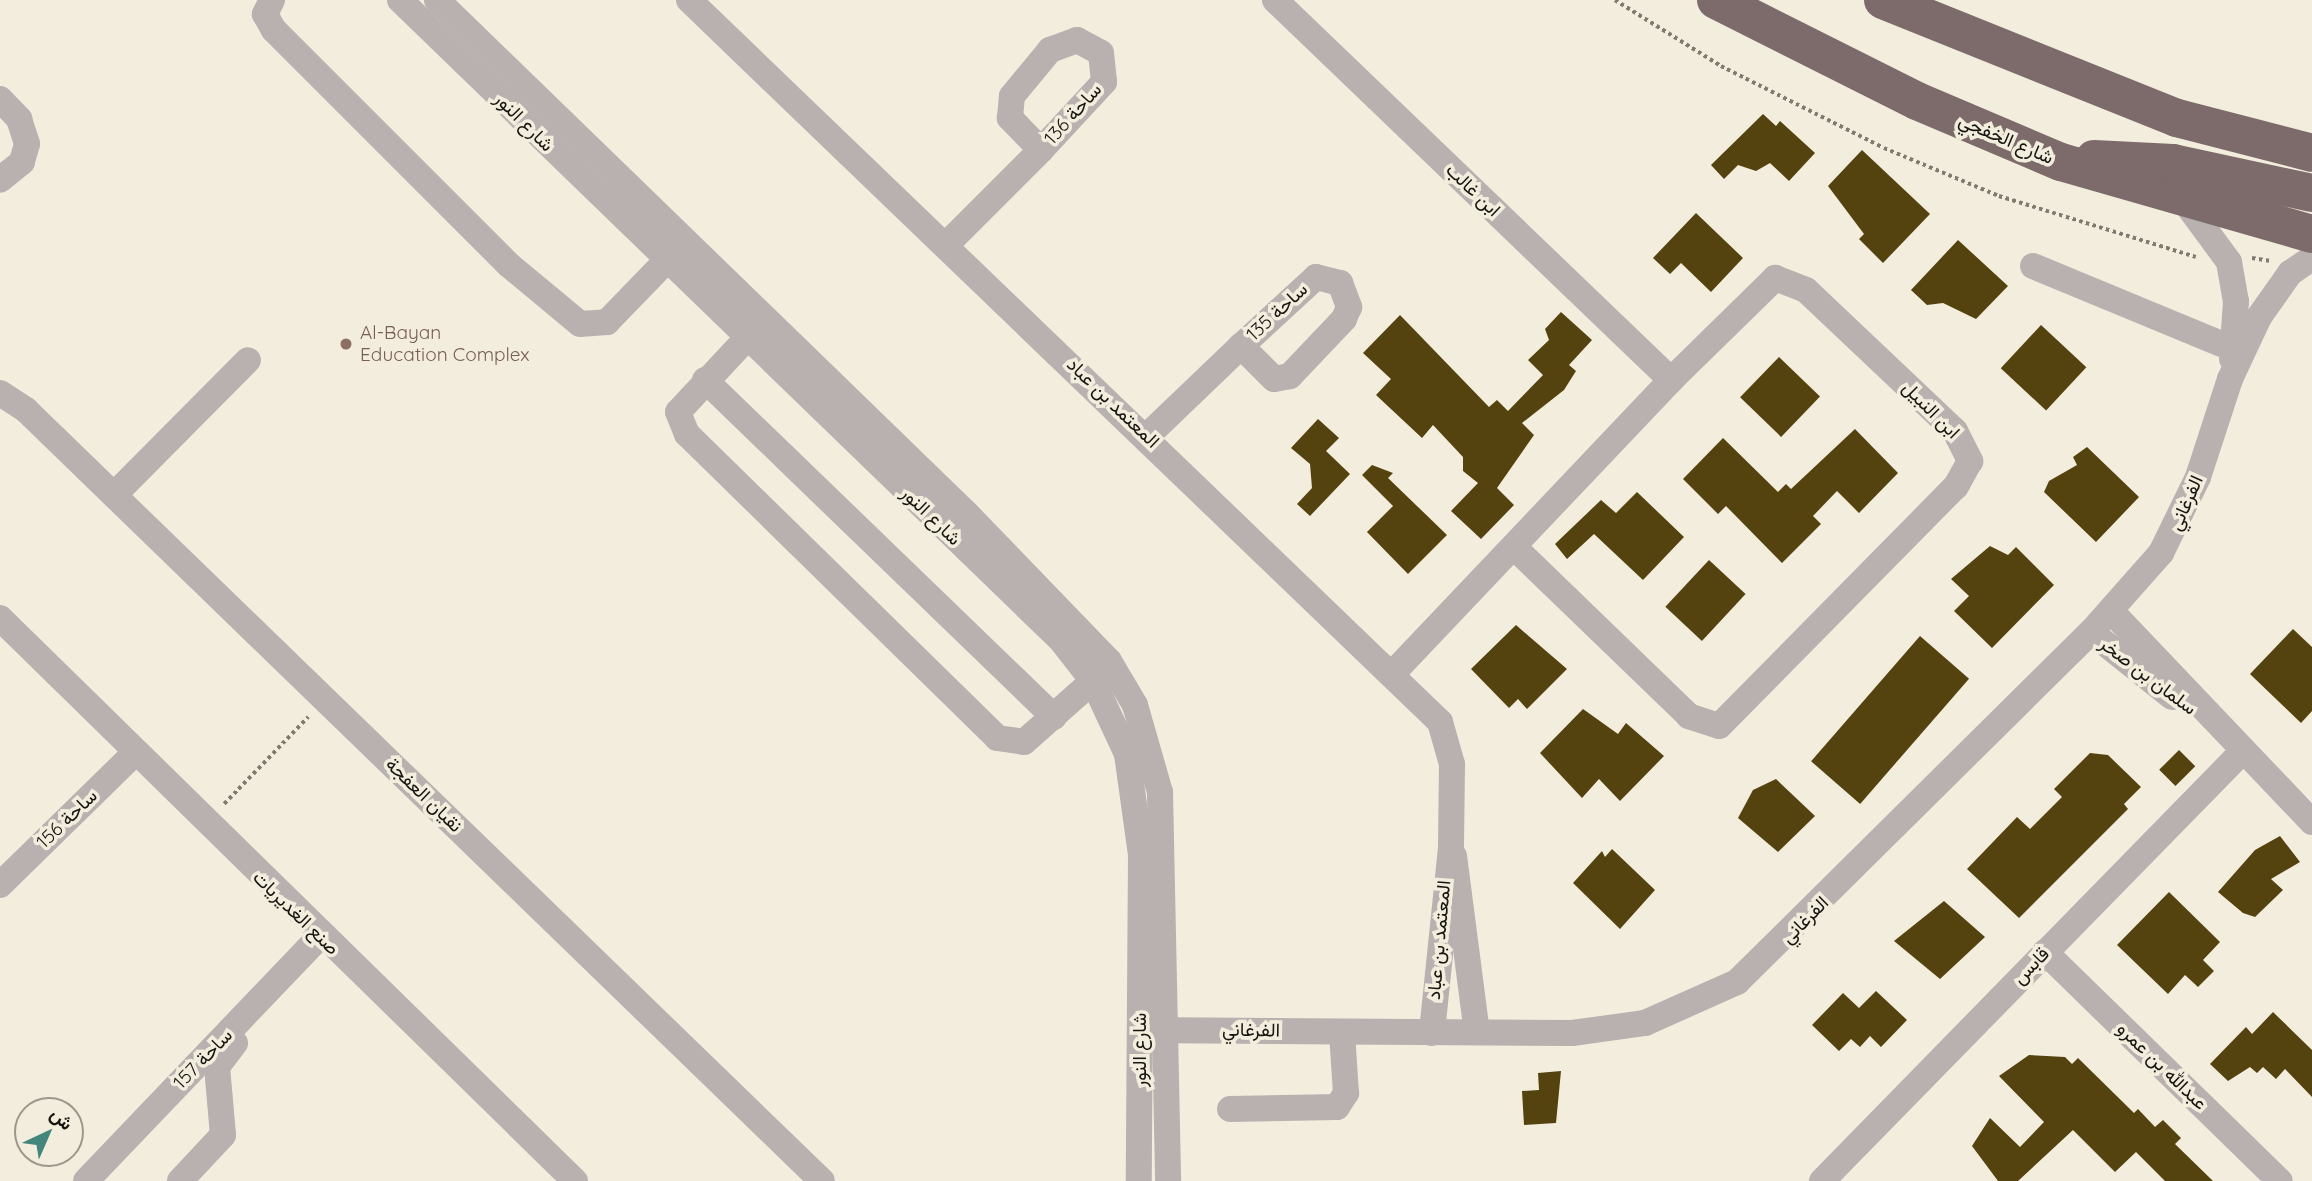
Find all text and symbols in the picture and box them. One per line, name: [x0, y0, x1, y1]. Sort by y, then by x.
street label: ساحة 136: [1039, 79, 1107, 149]
street label: شارع النور: [490, 88, 558, 156]
street label: شارع الخفجي: [1955, 109, 2057, 169]
street label: ابن غالب: [1441, 159, 1505, 221]
street label: ساحة 135: [1242, 278, 1312, 346]
place label: Al-Bayan Education Complex: [360, 322, 530, 366]
marker: Al-Bayan Education Complex: [338, 336, 354, 352]
street label: المعتمد بن عباد: [1062, 353, 1164, 453]
street label: ابن النبيل: [1897, 376, 1965, 444]
street label: الفرغاني: [2164, 472, 2208, 534]
street label: شارع النور: [896, 482, 966, 550]
street label: سلمان بن صخر: [2095, 632, 2201, 720]
street label: نقيان العفجة: [381, 753, 467, 837]
street label: ساحة 156: [32, 785, 102, 853]
street label: صنع الغديريات: [248, 866, 344, 960]
street label: المعتمد بن عباد: [1422, 879, 1456, 1001]
street label: الفرغاني: [1776, 891, 1834, 949]
street label: قابس: [2008, 943, 2054, 989]
street label: شارع النور: [1129, 1013, 1151, 1087]
street label: عبدالله بن عمرو: [2112, 1017, 2212, 1115]
street label: الفرغاني: [1222, 1018, 1280, 1042]
street label: ساحة 157: [169, 1024, 237, 1094]
north arrow: [14, 1097, 84, 1167]
text: ش: [46, 1102, 79, 1135]

